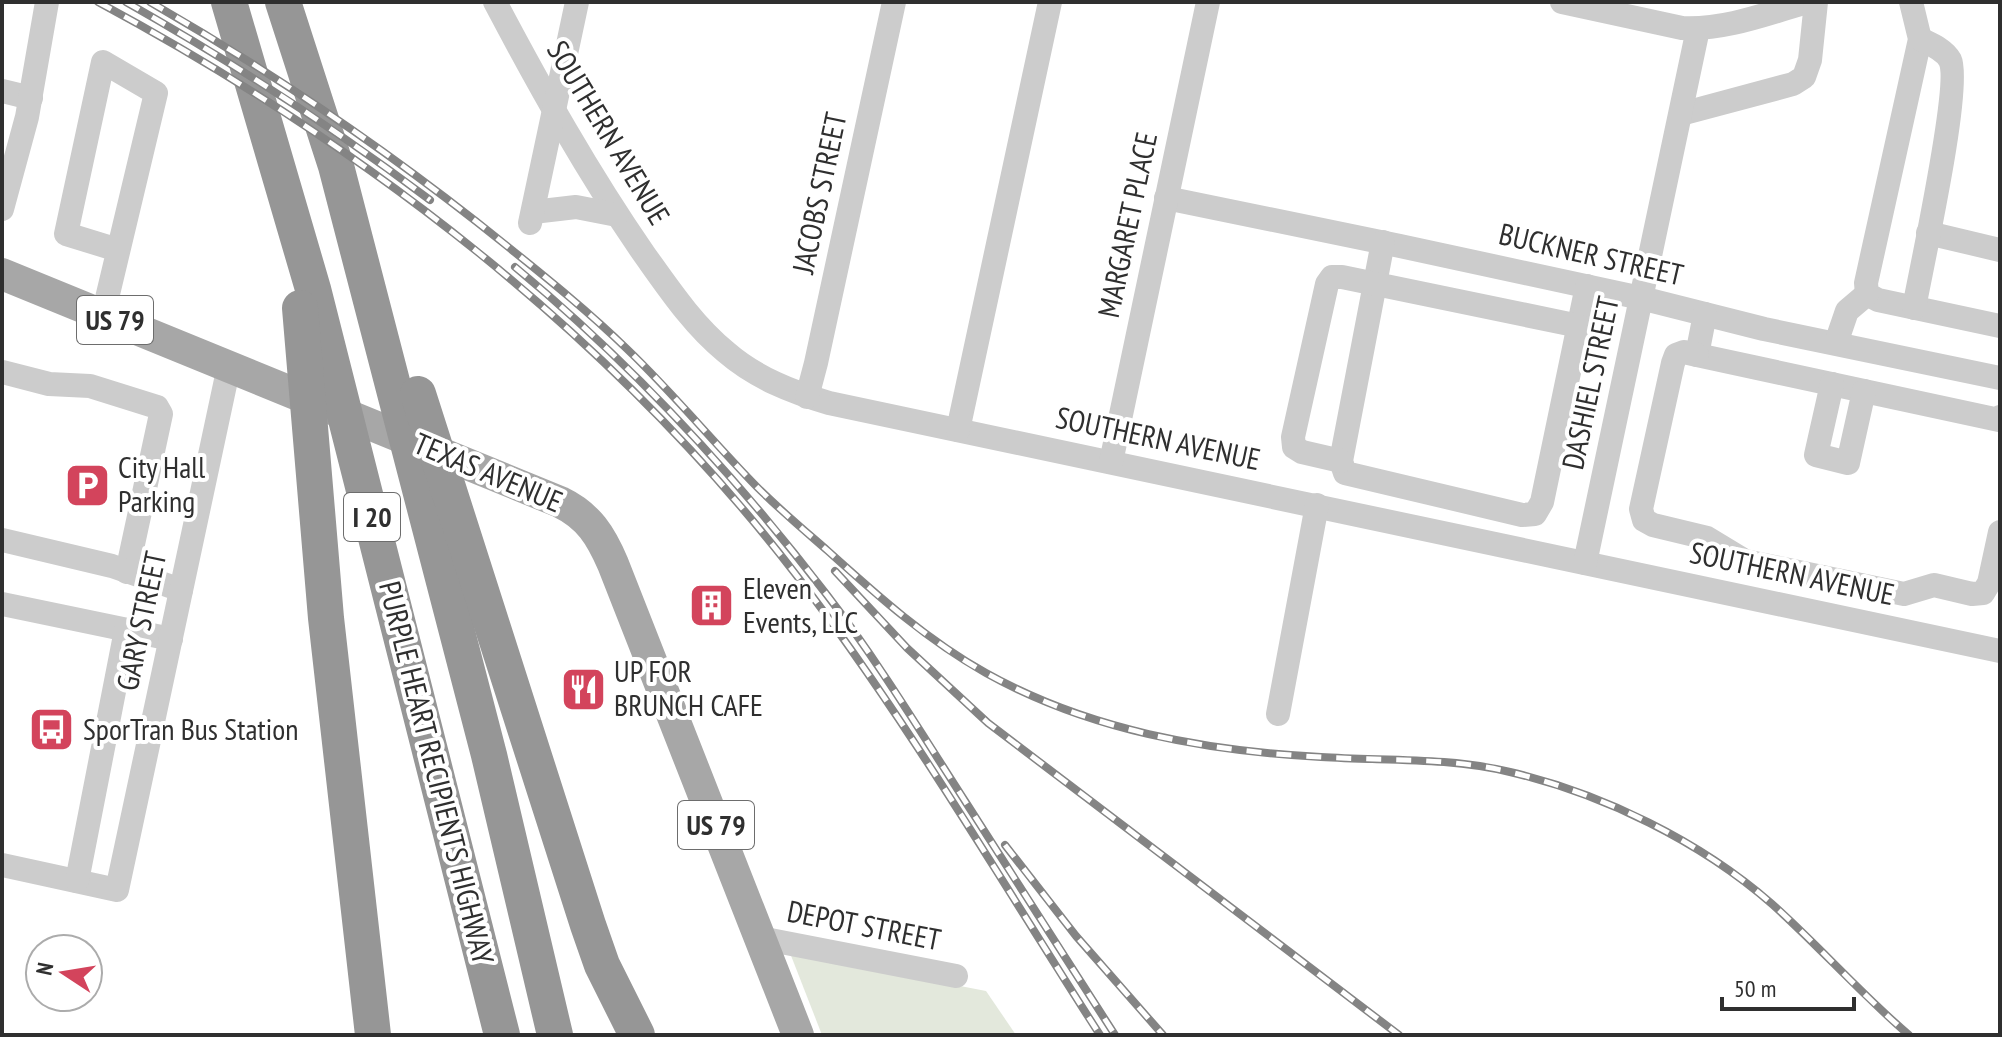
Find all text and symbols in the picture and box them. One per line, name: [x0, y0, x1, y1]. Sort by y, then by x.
street label: SOUTHERN AVENUE: [539, 33, 680, 231]
street label: JACOBS STREET: [782, 109, 855, 278]
street label: MARGARET PLACE: [1088, 129, 1165, 321]
street label: BUCKNER STREET: [1495, 213, 1687, 294]
street label: DASHIEL STREET: [1552, 293, 1627, 473]
road number: US 79: [77, 296, 153, 344]
street label: SOUTHERN AVENUE: [1053, 397, 1264, 478]
street label: TEXAS AVENUE: [408, 423, 569, 520]
place label: City Hall Parking: [118, 447, 205, 520]
parking icon: City Hall Parking: [63, 461, 111, 509]
road number: I 20: [344, 493, 400, 541]
street label: SOUTHERN AVENUE: [1687, 532, 1898, 613]
street label: GARY STREET: [107, 548, 174, 694]
place label: Eleven Events, LLC: [743, 568, 858, 641]
street label: PURPLE HEART RECIPIENTS HIGHWAY: [371, 577, 504, 968]
building icon: Eleven Events, LLC: [688, 582, 736, 630]
place label: UP FOR BRUNCH CAFE: [614, 651, 763, 724]
restaurant icon: UP FOR BRUNCH CAFE: [559, 665, 607, 713]
bus stop icon: SporTran Bus Station: [28, 706, 76, 754]
place label: SporTran Bus Station: [83, 709, 298, 748]
road number: US 79: [678, 801, 754, 849]
street label: DEPOT STREET: [784, 891, 944, 959]
north arrow: [24, 933, 104, 1013]
text: N: [30, 960, 59, 978]
scale bar: [1722, 961, 1854, 1011]
text: 50 m: [1734, 973, 1776, 1004]

